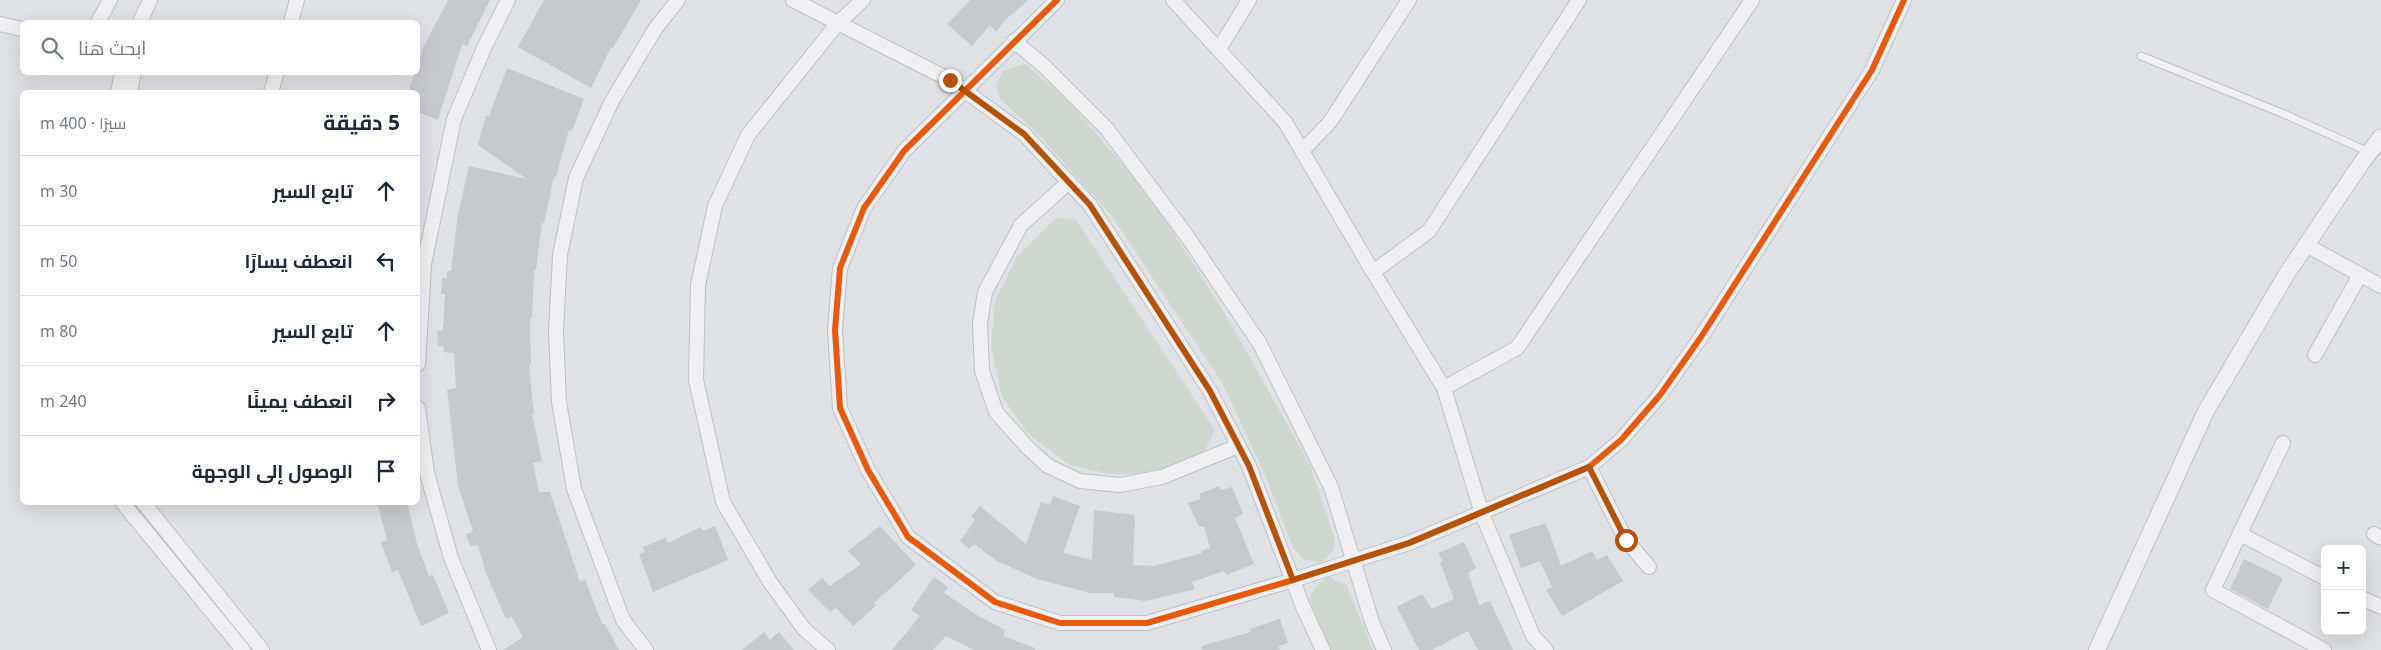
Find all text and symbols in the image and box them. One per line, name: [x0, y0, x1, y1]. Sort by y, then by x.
search box: [20, 20, 420, 75]
icon: search: [38, 34, 66, 62]
text: ابحث هنا: [78, 35, 146, 61]
route end: [939, 69, 962, 92]
text: 5 دقيقة: [323, 108, 400, 136]
text: سيرًا · 400 m: [40, 112, 126, 134]
icon: ahead: [372, 177, 400, 205]
text: تابع السير: [273, 178, 353, 204]
text: 30 m: [40, 180, 77, 202]
icon: left: [372, 247, 400, 275]
text: انعطف يسارًا: [244, 248, 353, 274]
text: 50 m: [40, 250, 77, 272]
icon: ahead: [372, 317, 400, 345]
text: تابع السير: [273, 318, 353, 344]
text: 80 m: [40, 320, 77, 342]
icon: right: [372, 387, 400, 415]
text: انعطف يمينًا: [247, 388, 353, 414]
text: 240 m: [40, 390, 87, 412]
icon: arrive: [372, 457, 400, 485]
text: الوصول إلى الوجهة: [192, 458, 353, 484]
route start: [1615, 529, 1638, 552]
map controls: [2321, 545, 2366, 635]
button: +: [2321, 545, 2366, 590]
button: −: [2321, 590, 2366, 635]

